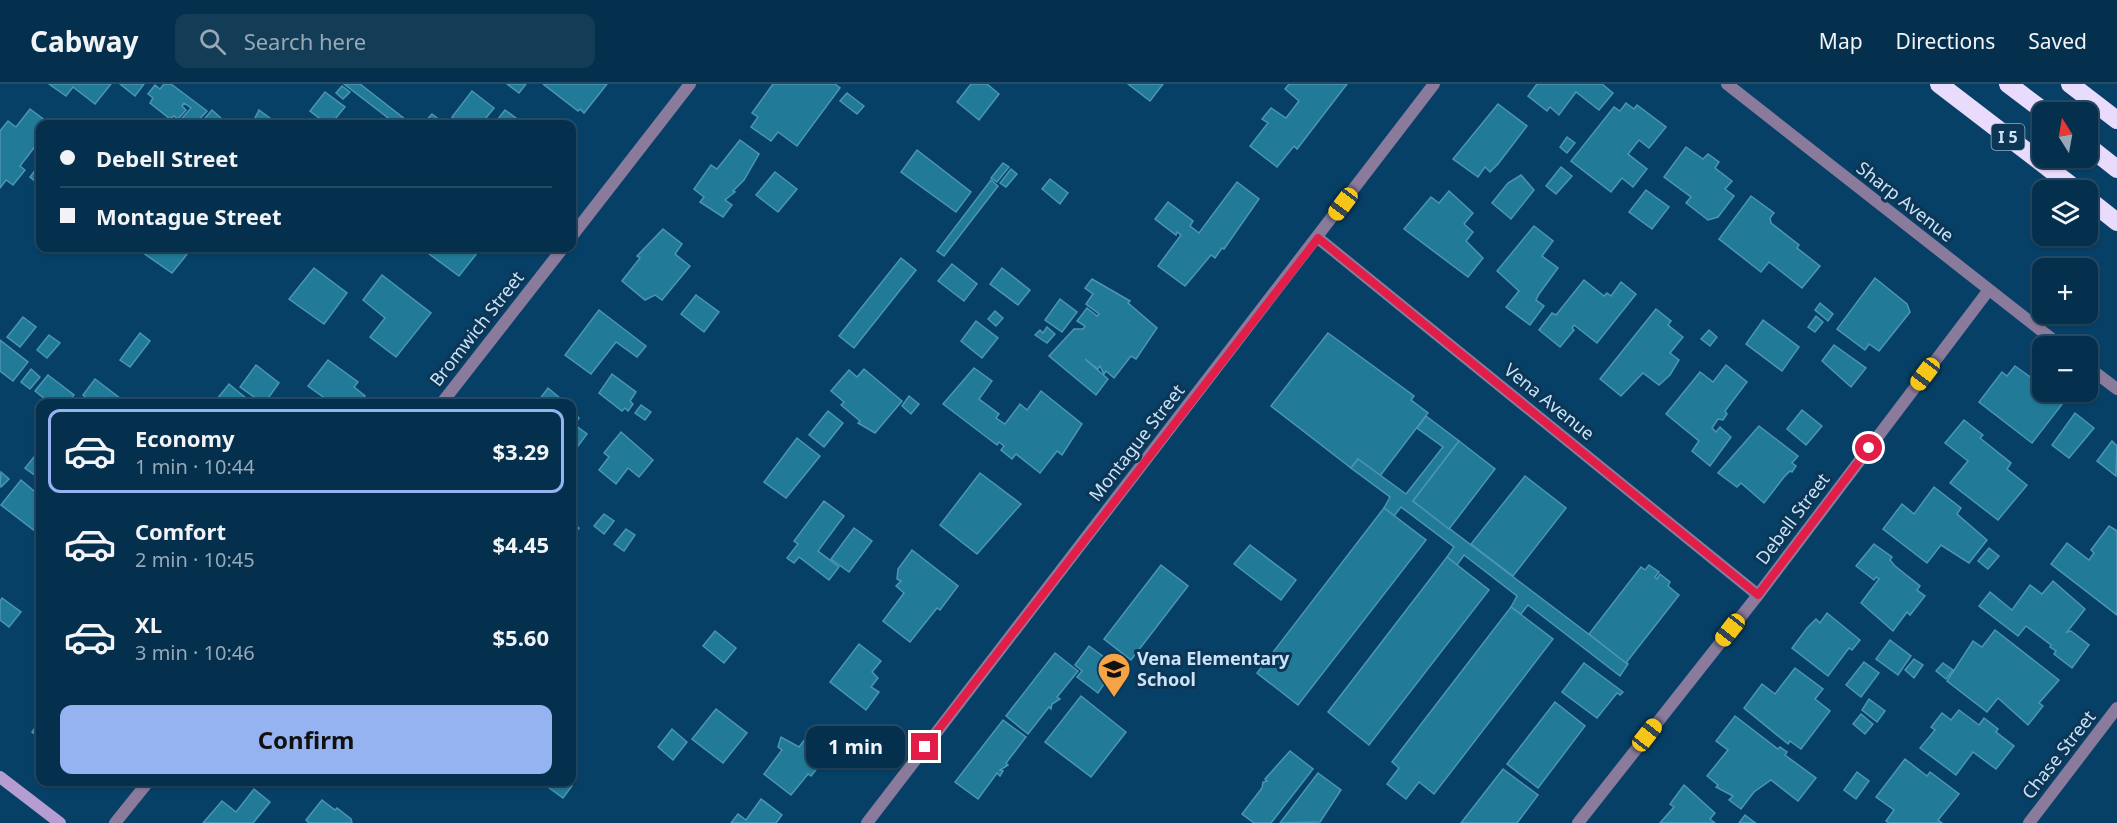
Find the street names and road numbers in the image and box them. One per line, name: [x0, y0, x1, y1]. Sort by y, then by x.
road number: I 5: [1992, 124, 2024, 150]
street label: Sharp Avenue: [1852, 156, 1959, 247]
street label: Bromwich Street: [424, 265, 529, 391]
street label: Vena Avenue: [1499, 357, 1600, 445]
street label: Montague Street: [1083, 379, 1190, 506]
street label: Debell Street: [1750, 467, 1835, 569]
street label: Chase Street: [2016, 705, 2101, 804]

